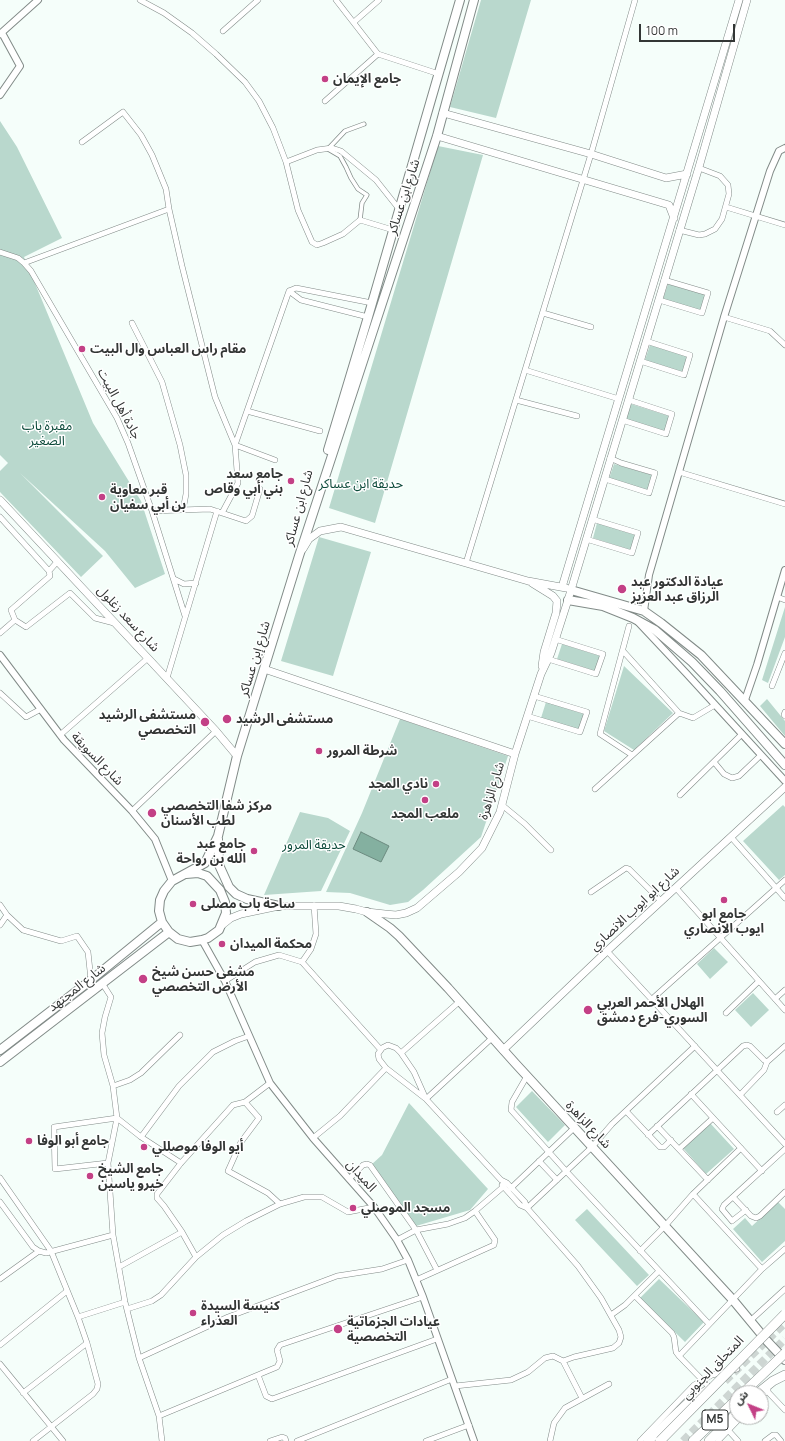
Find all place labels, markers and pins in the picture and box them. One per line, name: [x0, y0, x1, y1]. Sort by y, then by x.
place label: جامع الإيمان: [333, 71, 401, 87]
marker: جامع الإيمان: [320, 74, 330, 84]
place label: مقام راس العباس وال البيت: [90, 341, 246, 357]
marker: مقام راس العباس وال البيت: [77, 344, 87, 354]
place label: جامع سعد بني أبي وقاص: [205, 466, 283, 497]
marker: جامع سعد بني أبي وقاص: [286, 476, 296, 486]
place label: قبر معاوية بن أبي سفيان: [110, 482, 186, 513]
marker: قبر معاوية بن أبي سفيان: [97, 492, 107, 502]
place label: عيادة الدكتور عبد الرزاق عبد العزيز: [631, 574, 724, 605]
marker: عيادة الدكتور عبد الرزاق عبد العزيز: [616, 583, 628, 595]
place label: مستشفى الرشيد التخصصي: [99, 707, 196, 738]
place label: مستشفى الرشيد: [236, 711, 333, 727]
marker: مستشفى الرشيد: [221, 713, 233, 725]
marker: مستشفى الرشيد التخصصي: [199, 716, 211, 728]
place label: شرطة المرور: [327, 743, 397, 759]
marker: شرطة المرور: [314, 746, 324, 756]
place label: نادي المجد: [368, 776, 428, 792]
marker: نادي المجد: [431, 779, 441, 789]
marker: ملعب المجد: [420, 795, 430, 805]
place label: مركز شفا التخصصي لطب الأسنان: [161, 798, 272, 829]
place label: ملعب المجد: [391, 806, 459, 822]
marker: مركز شفا التخصصي لطب الأسنان: [146, 807, 158, 819]
place label: جامع عبد الله بن رواحة: [176, 836, 246, 867]
marker: جامع عبد الله بن رواحة: [249, 846, 259, 856]
marker: جامع ابو ايوب الانصاري: [719, 895, 729, 905]
place label: ساحة باب مصلى: [201, 896, 295, 912]
marker: ساحة باب مصلى: [188, 899, 198, 909]
place label: جامع ابو ايوب الانصاري: [684, 906, 764, 937]
place label: محكمة الميدان: [230, 936, 312, 952]
marker: محكمة الميدان: [217, 939, 227, 949]
place label: مشفى حسن شيخ الأرض التخصصي: [152, 964, 254, 995]
marker: مشفى حسن شيخ الأرض التخصصي: [137, 973, 149, 985]
place label: الهلال الأحمر العربي السوري-فرع دمشق: [597, 995, 708, 1026]
marker: الهلال الأحمر العربي السوري-فرع دمشق: [582, 1004, 594, 1016]
place label: جامع أبو الوفا: [37, 1133, 109, 1149]
marker: جامع أبو الوفا: [24, 1136, 34, 1146]
place label: أيو الوفا موصللي: [152, 1139, 244, 1155]
marker: أيو الوفا موصللي: [139, 1142, 149, 1152]
place label: جامع الشيخ خيرو ياسين: [98, 1161, 163, 1192]
marker: جامع الشيخ خيرو ياسين: [85, 1171, 95, 1181]
place label: مسجد الموصلي: [361, 1200, 450, 1216]
marker: مسجد الموصلي: [348, 1203, 358, 1213]
place label: كنيسة السيدة العذراء: [201, 1298, 280, 1329]
marker: كنيسة السيدة العذراء: [188, 1308, 198, 1318]
place label: عيادات الجزماتية التخصصية: [347, 1314, 440, 1345]
marker: عيادات الجزماتية التخصصية: [332, 1323, 344, 1335]

